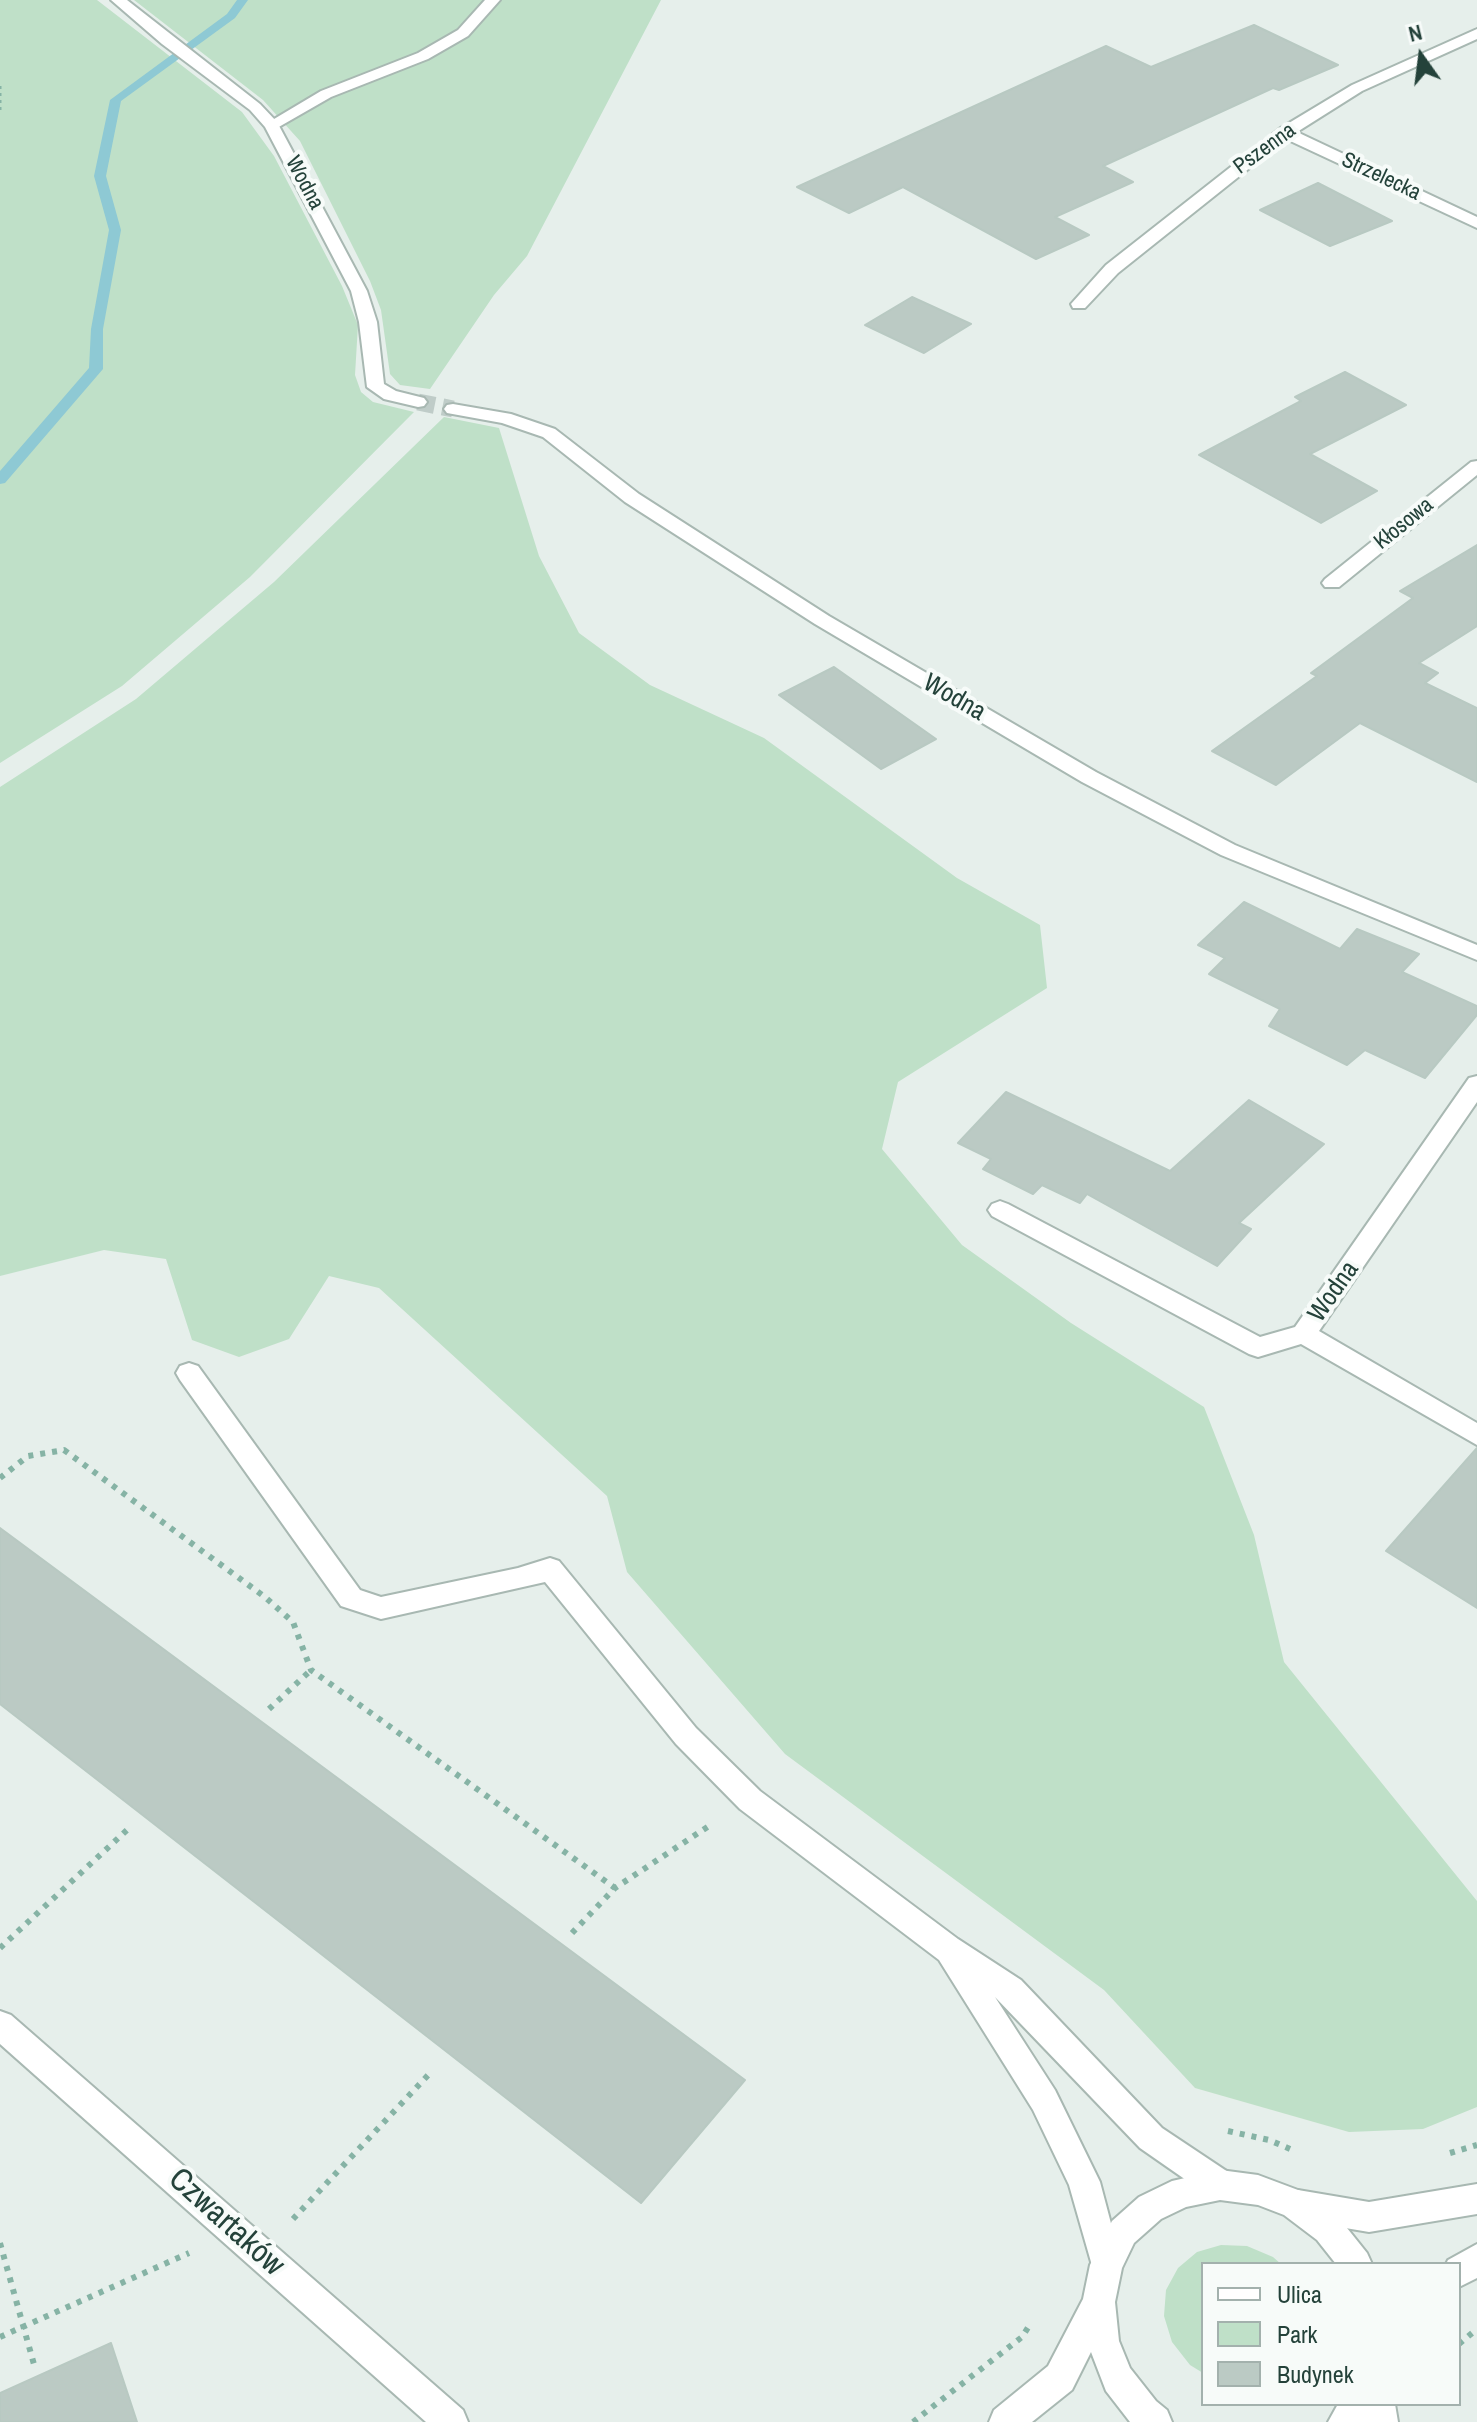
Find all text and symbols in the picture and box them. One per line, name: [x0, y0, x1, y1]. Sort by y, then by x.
north arrow: [1381, 16, 1461, 96]
text: N: [1405, 17, 1425, 49]
street label: Pszenna: [1229, 118, 1301, 180]
street label: Strzelecka: [1337, 147, 1425, 207]
street label: Wodna: [279, 152, 329, 214]
street label: Kłosowa: [1369, 492, 1439, 556]
street label: Wodna: [917, 668, 991, 728]
street label: Wodna: [1302, 1256, 1366, 1328]
street label: Czwartaków: [160, 2161, 292, 2285]
legend: [1201, 2262, 1461, 2406]
text: Ulica: [1277, 2278, 1322, 2310]
text: Park: [1277, 2318, 1317, 2350]
text: Budynek: [1277, 2358, 1354, 2390]

